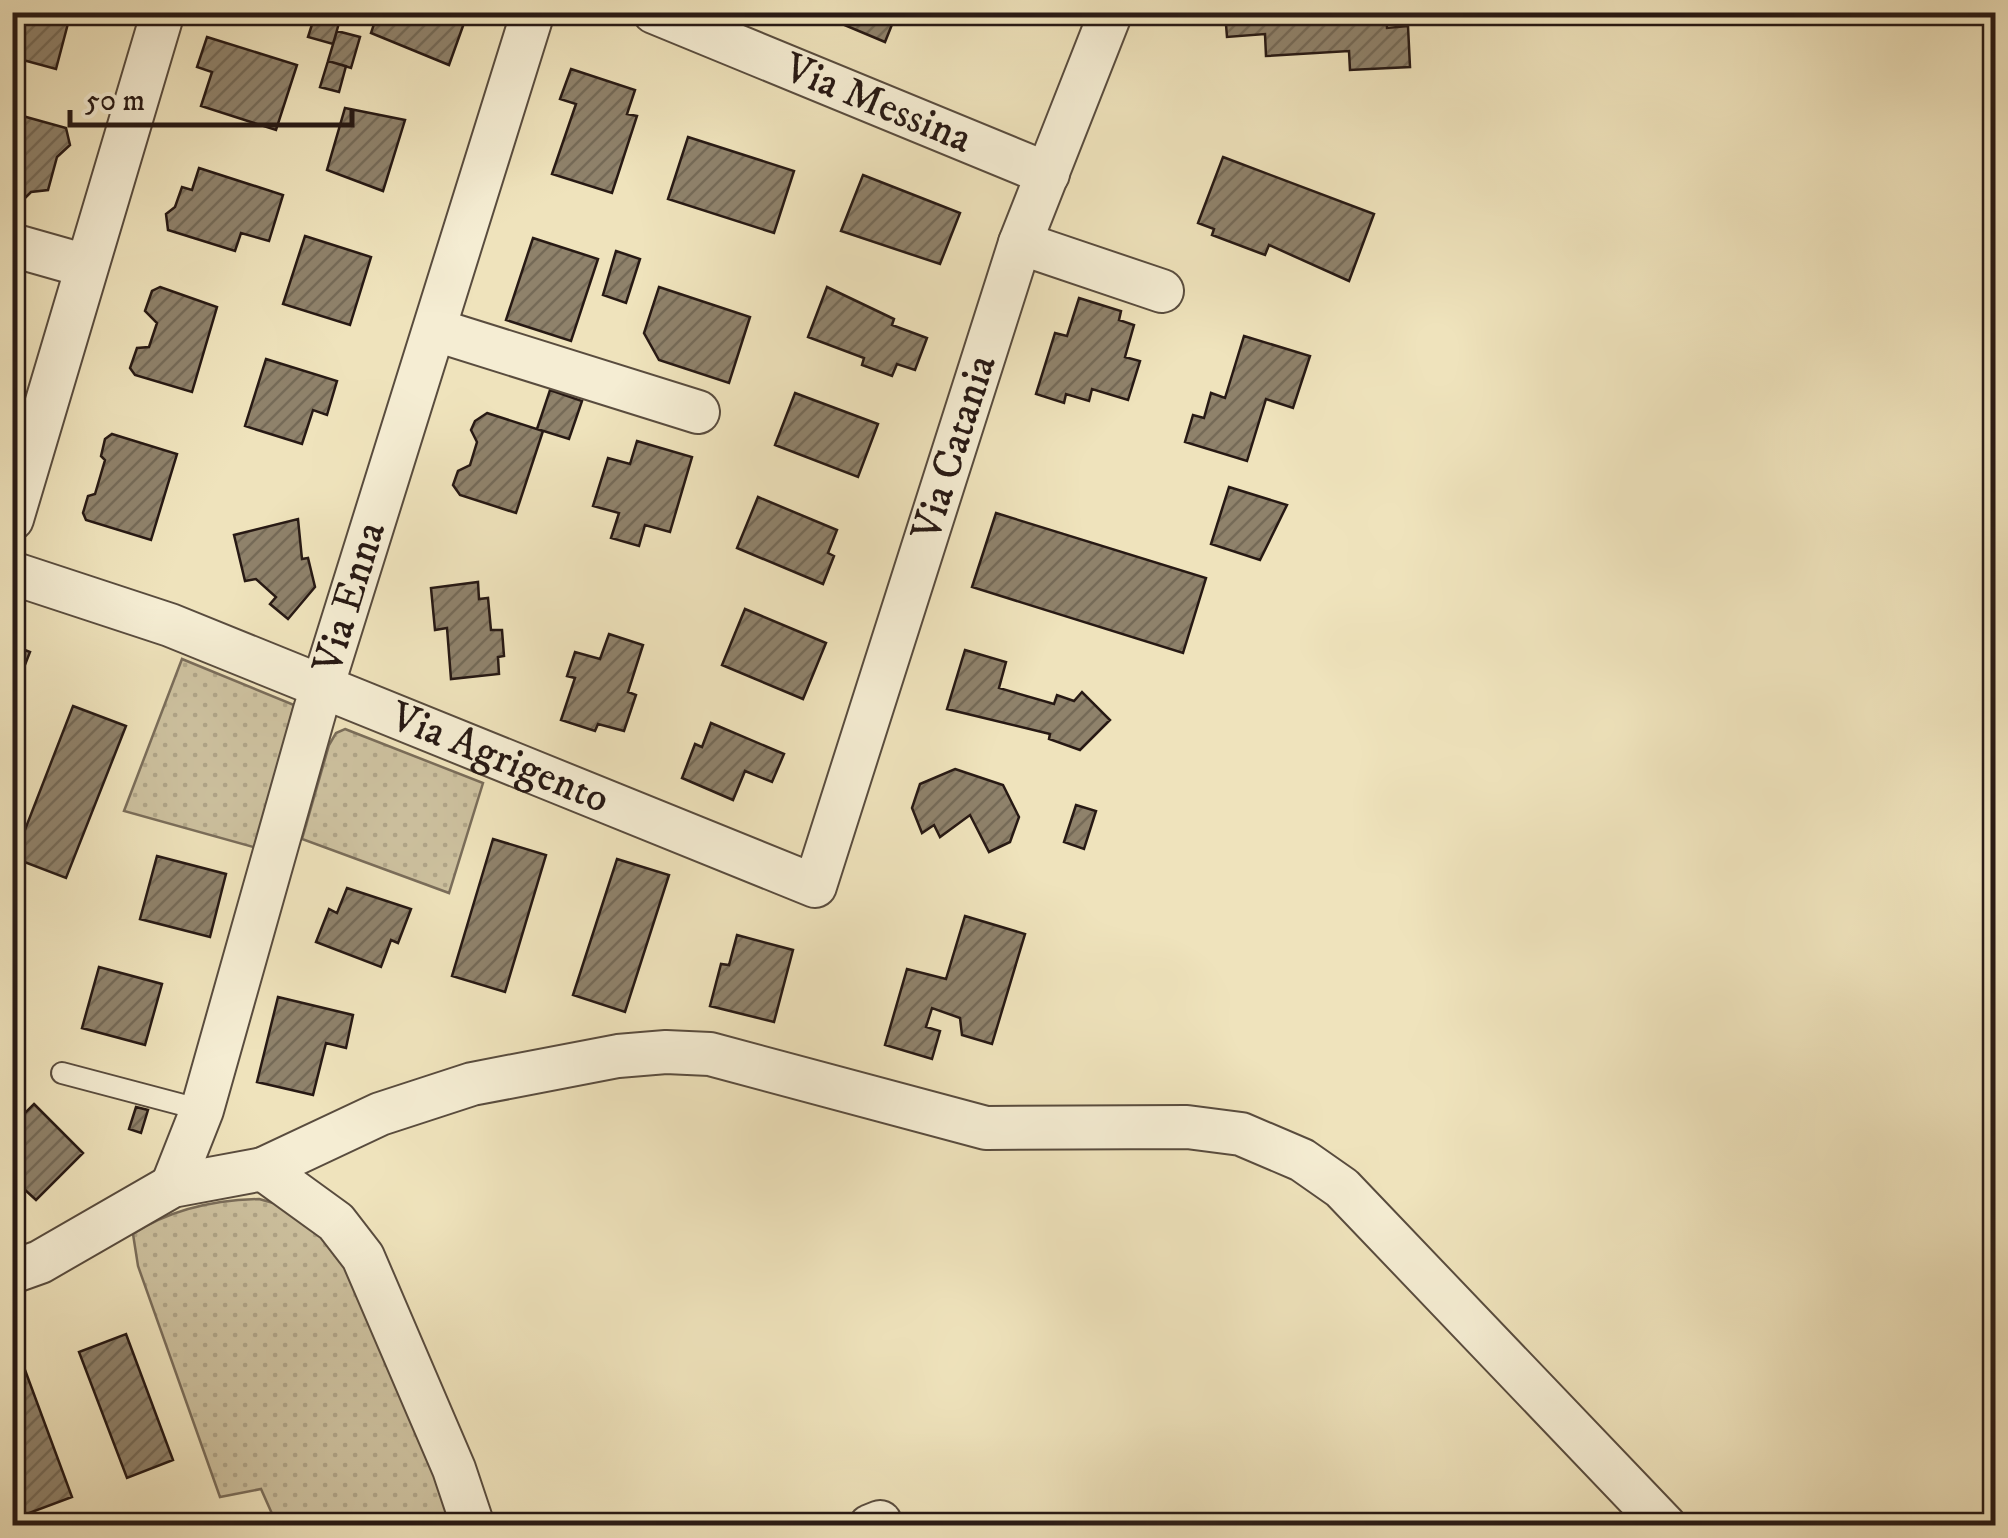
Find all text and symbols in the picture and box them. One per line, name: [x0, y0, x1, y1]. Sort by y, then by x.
street label: Via Messina: [776, 42, 979, 166]
scale bar: [70, 65, 352, 127]
text: 50 m: [85, 83, 145, 120]
street label: Via Catania: [900, 349, 1009, 548]
street label: Via Enna: [302, 516, 398, 681]
street label: Via Agrigento: [382, 691, 617, 826]

